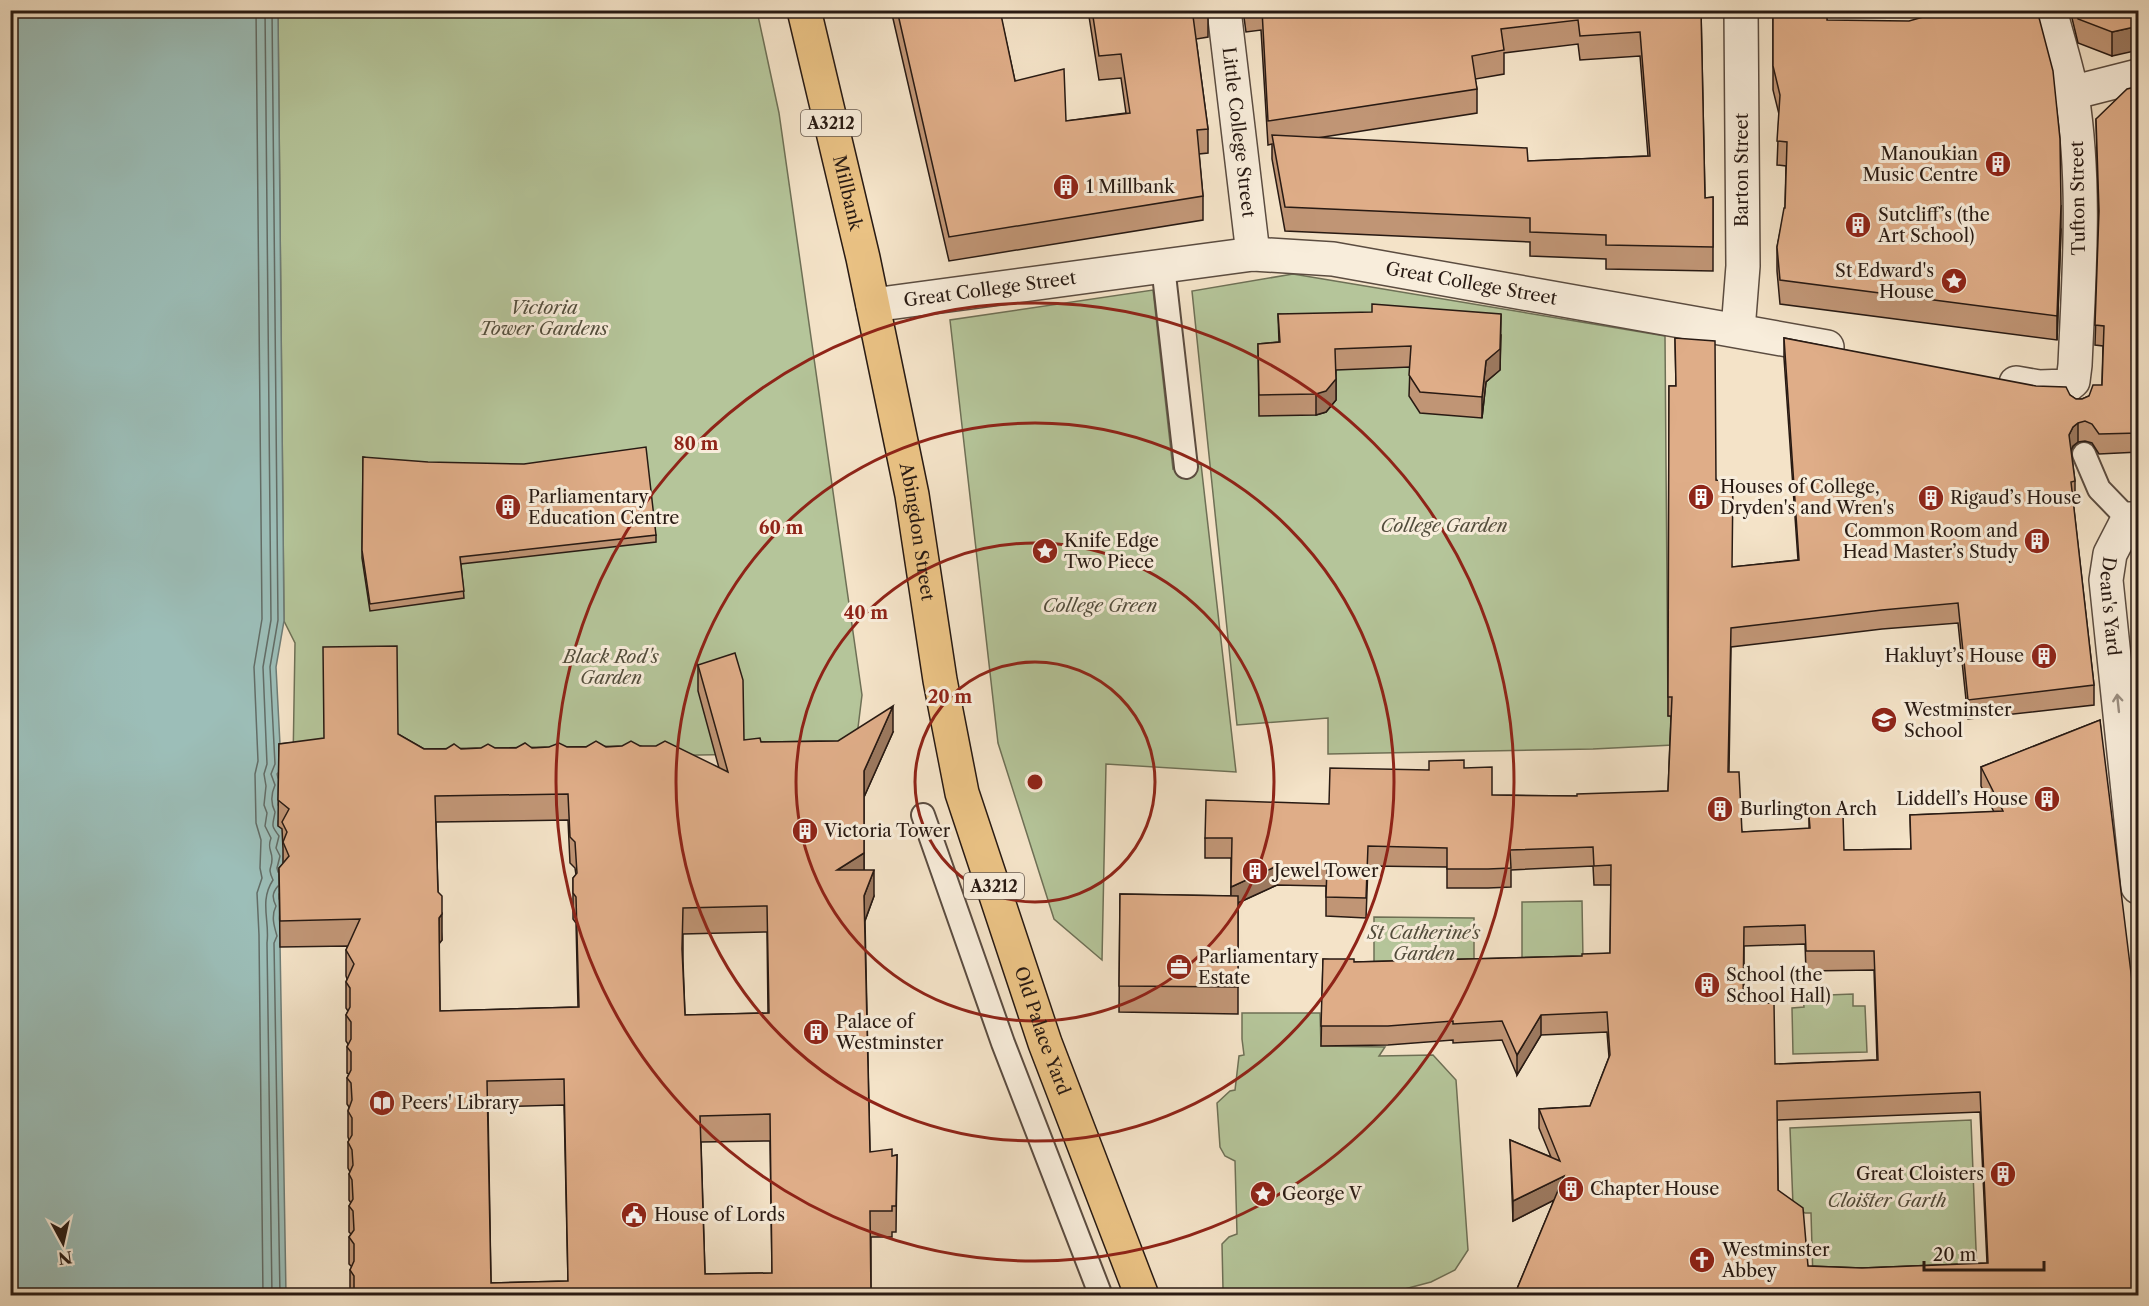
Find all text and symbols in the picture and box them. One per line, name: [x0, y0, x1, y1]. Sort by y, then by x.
street label: Little College Street: [1217, 46, 1260, 219]
road number: A3212: [801, 110, 861, 136]
street label: Barton Street: [1731, 112, 1753, 227]
street label: Tufton Street: [2066, 140, 2090, 255]
place label: Manoukian Music Centre: [1862, 143, 1978, 186]
building icon: Manoukian Music Centre: [1983, 149, 2013, 179]
street label: Millbank: [828, 153, 867, 234]
building icon: 1 Millbank: [1051, 172, 1081, 202]
place label: 1 Millbank: [1086, 176, 1176, 198]
place label: Sutcliff’s (the Art School): [1877, 204, 1990, 247]
building icon: Sutcliff’s (the Art School): [1843, 210, 1873, 240]
street label: Great College Street: [1384, 258, 1559, 310]
place label: St Edward's House: [1835, 260, 1934, 303]
place icon: St Edward's House: [1939, 266, 1969, 296]
street label: Great College Street: [902, 267, 1078, 312]
park label: Victoria Tower Gardens: [480, 297, 608, 340]
text: 80 m: [673, 433, 719, 455]
street label: Abingdon Street: [894, 460, 939, 603]
place label: Houses of College, Dryden's and Wren's: [1720, 476, 1894, 519]
building icon: Houses of College, Dryden's and Wren's: [1686, 482, 1716, 512]
building icon: Rigaud’s House: [1916, 483, 1946, 513]
place label: Parliamentary Education Centre: [528, 486, 679, 529]
place label: Rigaud’s House: [1950, 487, 2081, 509]
building icon: Parliamentary Education Centre: [493, 492, 523, 522]
park label: College Garden: [1380, 515, 1508, 537]
text: 60 m: [759, 517, 803, 539]
place label: Common Room and Head Master’s Study: [1843, 520, 2019, 563]
building icon: Common Room and Head Master’s Study: [2022, 526, 2052, 556]
place label: Knife Edge Two Piece: [1064, 530, 1159, 573]
place icon: Knife Edge Two Piece: [1030, 536, 1060, 566]
street label: Dean's Yard: [2095, 555, 2125, 657]
park label: College Green: [1043, 595, 1157, 617]
text: 40 m: [844, 602, 888, 624]
building icon: Hakluyt’s House: [2029, 641, 2059, 671]
place label: Hakluyt’s House: [1884, 645, 2024, 667]
park label: Black Rod's Garden: [561, 646, 659, 689]
text: 20 m: [928, 686, 972, 708]
one-way arrow: [2112, 694, 2123, 714]
place label: Westminster School: [1903, 699, 2012, 742]
school or university icon: Westminster School: [1869, 705, 1899, 735]
centre of rings: [1025, 772, 1045, 792]
building icon: Liddell’s House: [2032, 784, 2062, 814]
place label: Liddell’s House: [1896, 788, 2028, 810]
building icon: Burlington Arch: [1705, 794, 1735, 824]
place label: Burlington Arch: [1740, 798, 1877, 820]
building icon: Victoria Tower: [790, 816, 820, 846]
place label: Victoria Tower: [823, 820, 951, 842]
building icon: Jewel Tower: [1240, 856, 1270, 886]
place label: Jewel Tower: [1271, 860, 1379, 882]
road number: A3212: [964, 873, 1024, 899]
park label: St Catherine's Garden: [1367, 922, 1481, 965]
place label: Parliamentary Estate: [1198, 946, 1320, 989]
office icon: Parliamentary Estate: [1164, 952, 1194, 982]
street label: Old Palace Yard: [1009, 964, 1075, 1098]
place label: School (the School Hall): [1726, 964, 1831, 1007]
building icon: School (the School Hall): [1692, 970, 1722, 1000]
place label: Palace of Westminster: [835, 1011, 944, 1054]
building icon: Palace of Westminster: [801, 1017, 831, 1047]
library icon: Peers' Library: [367, 1088, 397, 1118]
place label: Peers' Library: [401, 1092, 520, 1114]
building icon: Great Cloisters: [1988, 1159, 2018, 1189]
place label: Great Cloisters: [1856, 1163, 1984, 1185]
building icon: Chapter House: [1556, 1174, 1586, 1204]
place label: Chapter House: [1590, 1178, 1719, 1200]
place icon: George V: [1248, 1179, 1278, 1209]
place label: George V: [1282, 1183, 1363, 1205]
park label: Cloister Garth: [1827, 1190, 1947, 1212]
public building icon: House of Lords: [619, 1200, 649, 1230]
place label: House of Lords: [654, 1204, 785, 1226]
north arrow: [33, 1213, 93, 1273]
scale bar: [1924, 1234, 2044, 1272]
place label: Westminster Abbey: [1721, 1239, 1830, 1282]
text: 20 m: [1933, 1244, 1977, 1266]
church icon: Westminster Abbey: [1687, 1245, 1717, 1275]
text: N: [57, 1247, 73, 1269]

